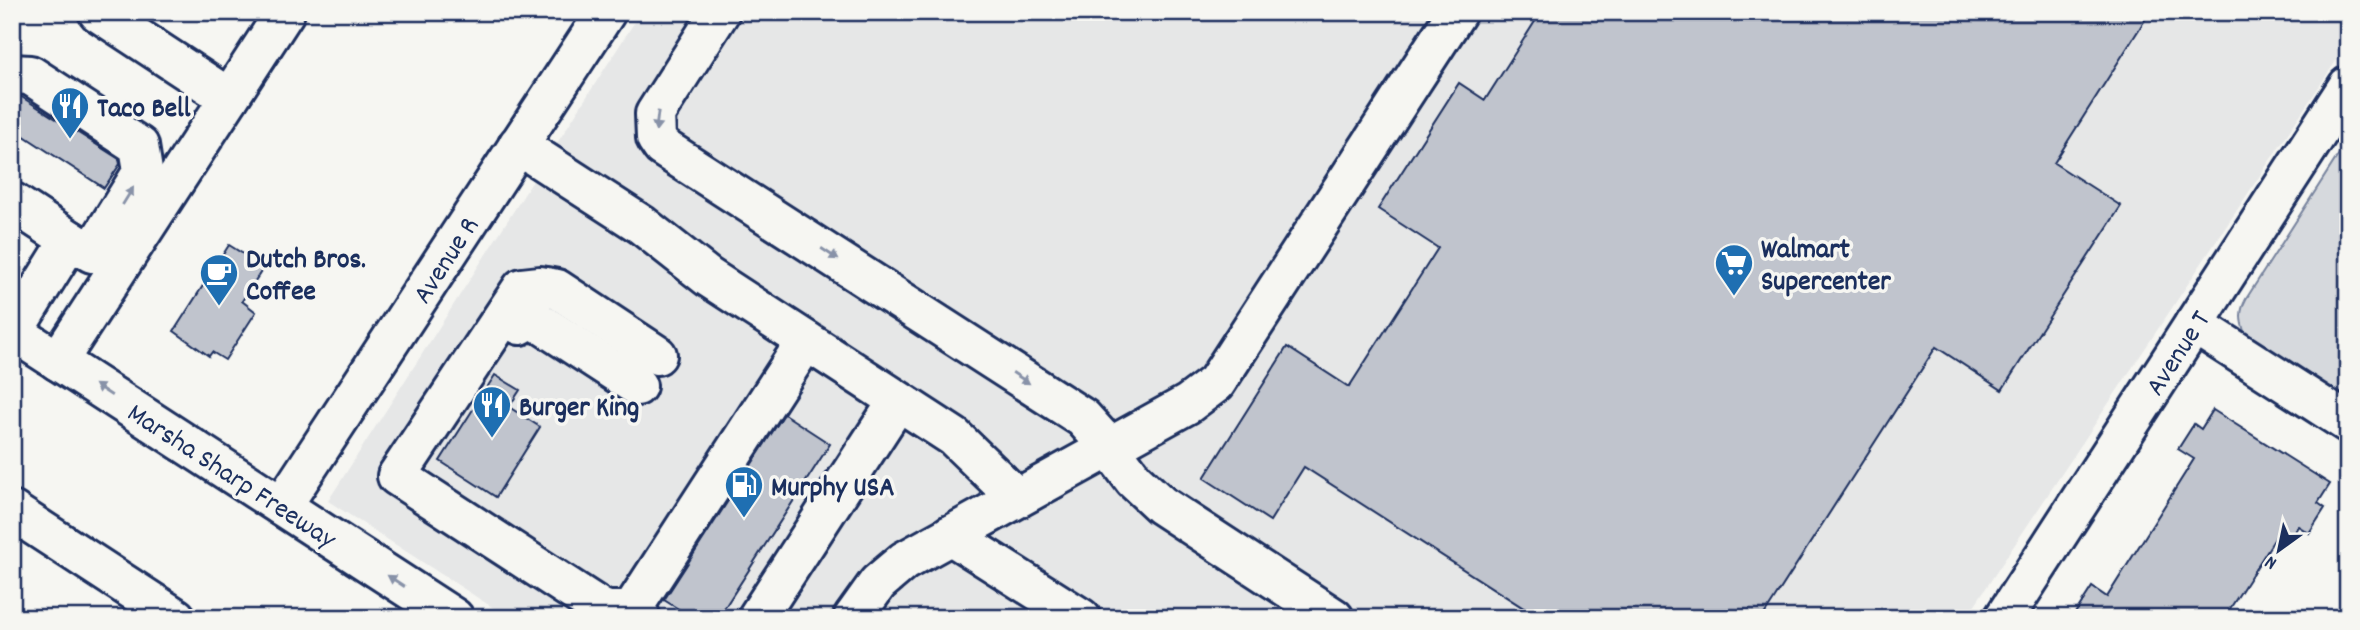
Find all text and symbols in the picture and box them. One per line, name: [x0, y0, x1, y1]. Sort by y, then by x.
restaurant icon: Taco Bell: [49, 85, 91, 140]
place label: Taco Bell: [97, 91, 191, 131]
one-way arrow: [651, 110, 662, 132]
one-way arrow: [121, 186, 134, 205]
street label: Avenue R: [405, 210, 491, 313]
place label: Walmart Supercenter: [1761, 232, 1891, 304]
place label: Dutch Bros. Coffee: [246, 242, 366, 314]
supermarket icon: Walmart Supercenter: [1713, 242, 1755, 297]
one-way arrow: [820, 248, 839, 261]
cafe icon: Dutch Bros. Coffee: [198, 252, 240, 307]
street label: Avenue T: [2138, 304, 2223, 405]
one-way arrow: [1011, 371, 1030, 384]
one-way arrow: [94, 383, 112, 397]
restaurant icon: Burger King: [471, 384, 513, 439]
place label: Burger King: [519, 390, 639, 430]
street label: Marsha Sharp Freeway: [118, 395, 343, 561]
fuel station icon: Murphy USA: [723, 464, 765, 519]
place label: Murphy USA: [771, 470, 894, 510]
north arrow: [2244, 514, 2314, 584]
text: N: [2260, 547, 2283, 575]
one-way arrow: [387, 574, 406, 587]

